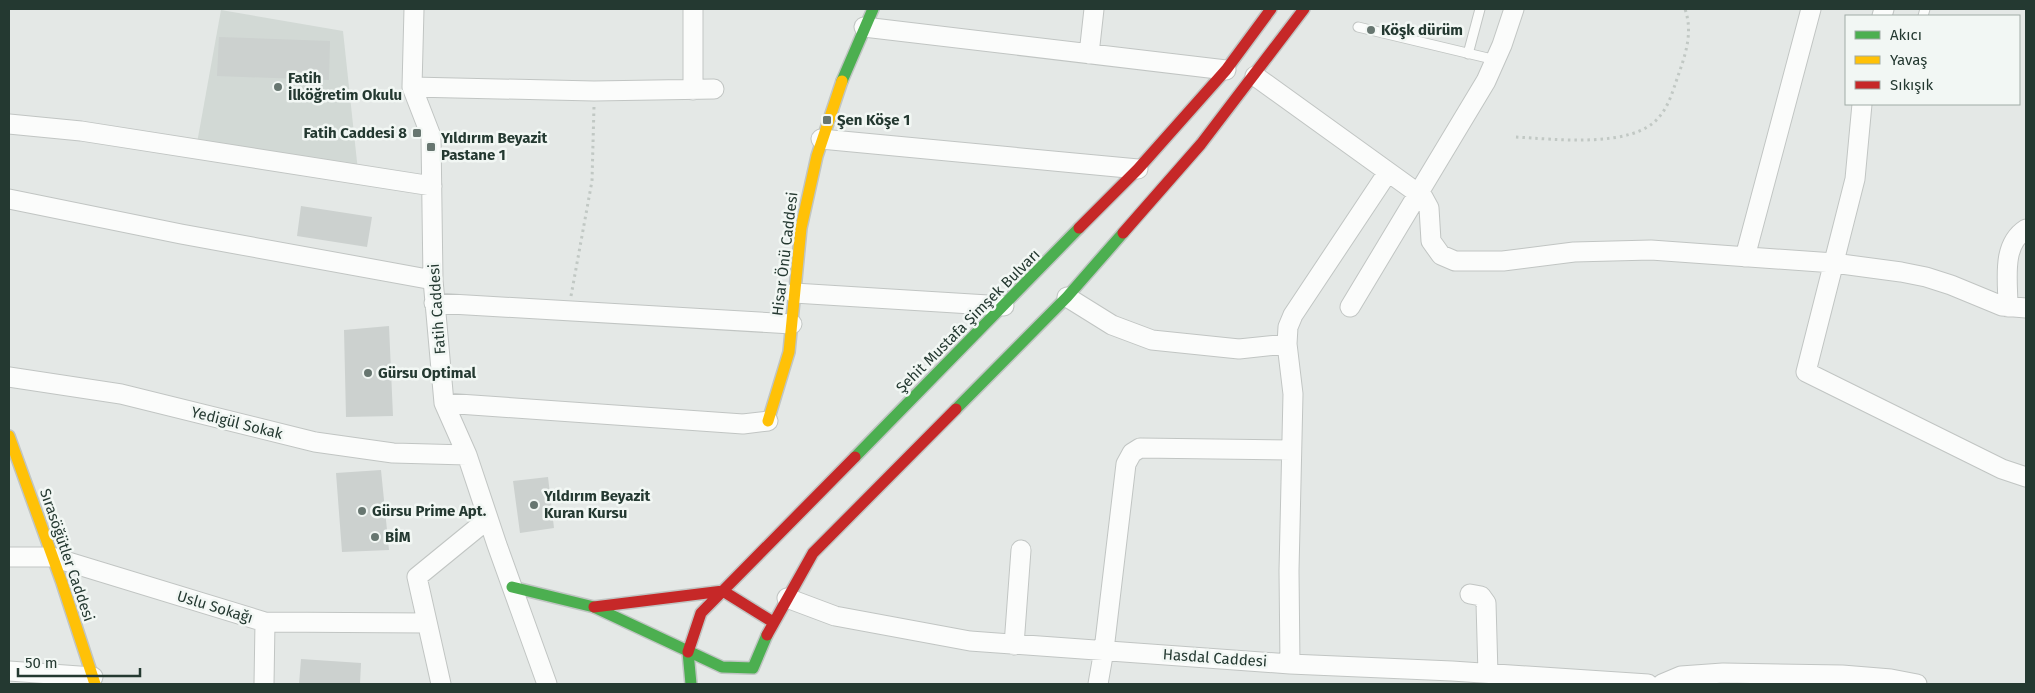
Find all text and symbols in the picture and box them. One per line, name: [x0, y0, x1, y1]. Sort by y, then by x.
legend: [1845, 15, 2020, 105]
place label: Köşk dürüm: [1381, 21, 1463, 40]
marker: Köşk dürüm: [1365, 24, 1377, 36]
text: Akıcı: [1890, 26, 1922, 44]
text: Yavaş: [1890, 51, 1927, 69]
place label: Fatih İlköğretim Okulu: [288, 69, 402, 104]
text: Sıkışık: [1890, 76, 1934, 94]
marker: Fatih İlköğretim Okulu: [272, 81, 284, 93]
place label: Şen Köşe 1: [837, 111, 910, 130]
marker: Şen Köşe 1: [821, 114, 833, 126]
place label: Fatih Caddesi 8: [303, 124, 407, 142]
marker: Fatih Caddesi 8: [411, 127, 423, 139]
place label: Yıldırım Beyazit Pastane 1: [440, 129, 548, 164]
marker: Yıldırım Beyazit Pastane 1: [425, 141, 437, 153]
street label: Hisar Önü Caddesi: [768, 191, 802, 317]
street label: Şehit Mustafa Şimşek Bulvarı: [892, 245, 1044, 397]
street label: Fatih Caddesi: [425, 263, 449, 355]
place label: Gürsu Optimal: [378, 364, 477, 382]
marker: Gürsu Optimal: [362, 367, 374, 379]
street label: Yedigül Sokak: [189, 403, 285, 443]
street label: Sırasöğütler Caddesi: [36, 486, 98, 624]
place label: Yıldırım Beyazit Kuran Kursu: [543, 487, 651, 522]
marker: Yıldırım Beyazit Kuran Kursu: [528, 499, 540, 511]
place label: Gürsu Prime Apt.: [372, 502, 487, 520]
marker: Gürsu Prime Apt.: [356, 505, 368, 517]
place label: BİM: [385, 528, 411, 546]
marker: BİM: [369, 531, 381, 543]
street label: Uslu Sokağı: [175, 587, 255, 627]
street label: Hasdal Caddesi: [1162, 645, 1268, 671]
scale bar: [18, 646, 140, 678]
text: 50 m: [25, 654, 58, 672]

